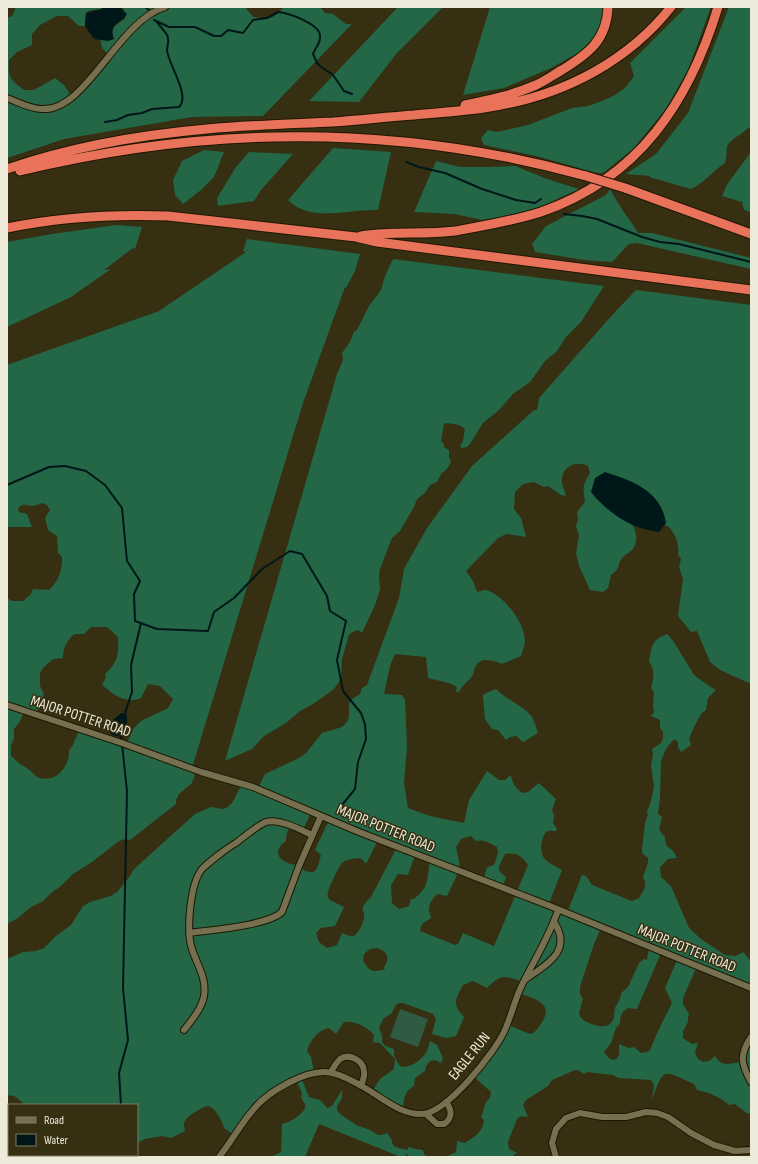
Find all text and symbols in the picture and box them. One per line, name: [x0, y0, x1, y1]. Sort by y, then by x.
street label: MAJOR POTTER ROAD: [28, 691, 133, 742]
street label: MAJOR POTTER ROAD: [334, 800, 438, 857]
street label: MAJOR POTTER ROAD: [635, 920, 739, 977]
street label: EAGLE RUN: [444, 1029, 494, 1084]
legend: [8, 1104, 138, 1156]
text: Road: [44, 1113, 64, 1128]
text: Water: [44, 1133, 68, 1148]

